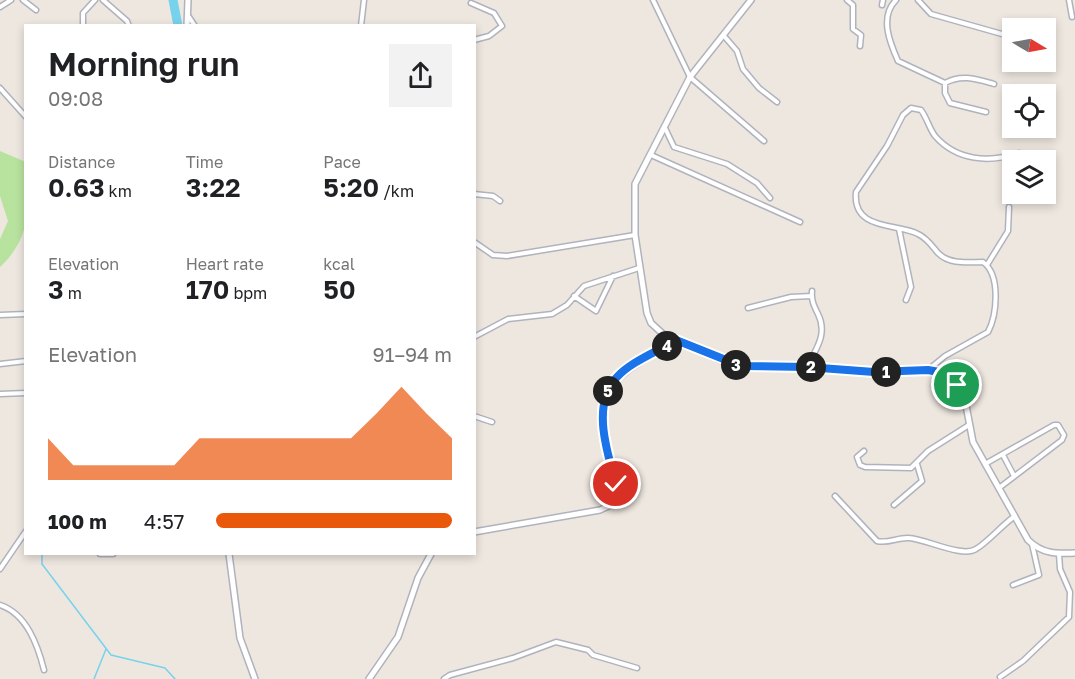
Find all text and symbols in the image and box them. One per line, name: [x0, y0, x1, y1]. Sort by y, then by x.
north arrow: [1002, 18, 1056, 72]
map controls: [1002, 18, 1056, 204]
text: Morning run: [48, 44, 240, 83]
button: share: [389, 44, 452, 107]
button: locate: [1002, 84, 1056, 138]
text: 09:08: [48, 86, 103, 110]
button: layers: [1002, 150, 1056, 204]
text: Distance: [48, 152, 115, 172]
text: Time: [186, 152, 223, 172]
text: Pace: [323, 152, 361, 172]
text: 0.63: [48, 172, 105, 203]
text: 3:22: [186, 172, 241, 203]
text: 5:20: [323, 172, 379, 203]
text: km: [105, 181, 132, 201]
text: /km: [379, 181, 414, 201]
text: Elevation: [48, 254, 119, 274]
text: Heart rate: [186, 254, 264, 274]
text: kcal: [323, 254, 355, 274]
text: 3: [48, 274, 64, 305]
text: 170: [186, 274, 229, 305]
text: 50: [323, 274, 356, 305]
text: m: [64, 283, 82, 303]
text: bpm: [229, 283, 267, 303]
pin: 4: [652, 331, 682, 361]
text: 4: [662, 336, 672, 356]
text: Elevation: [48, 342, 137, 366]
text: 91–94 m: [373, 342, 452, 366]
pin: 3: [721, 350, 751, 380]
pin: 2: [796, 352, 826, 382]
text: 3: [731, 355, 741, 375]
text: 2: [806, 357, 816, 377]
pin: 1: [871, 357, 901, 387]
pin: [931, 359, 982, 410]
text: 1: [882, 362, 890, 382]
icon: arrive: [940, 368, 973, 401]
pin: 5: [593, 376, 623, 406]
text: 5: [603, 381, 613, 401]
pin: [590, 458, 641, 509]
icon: check: [599, 467, 632, 500]
text: 100 m: [48, 509, 107, 533]
text: 4:57: [144, 509, 184, 533]

